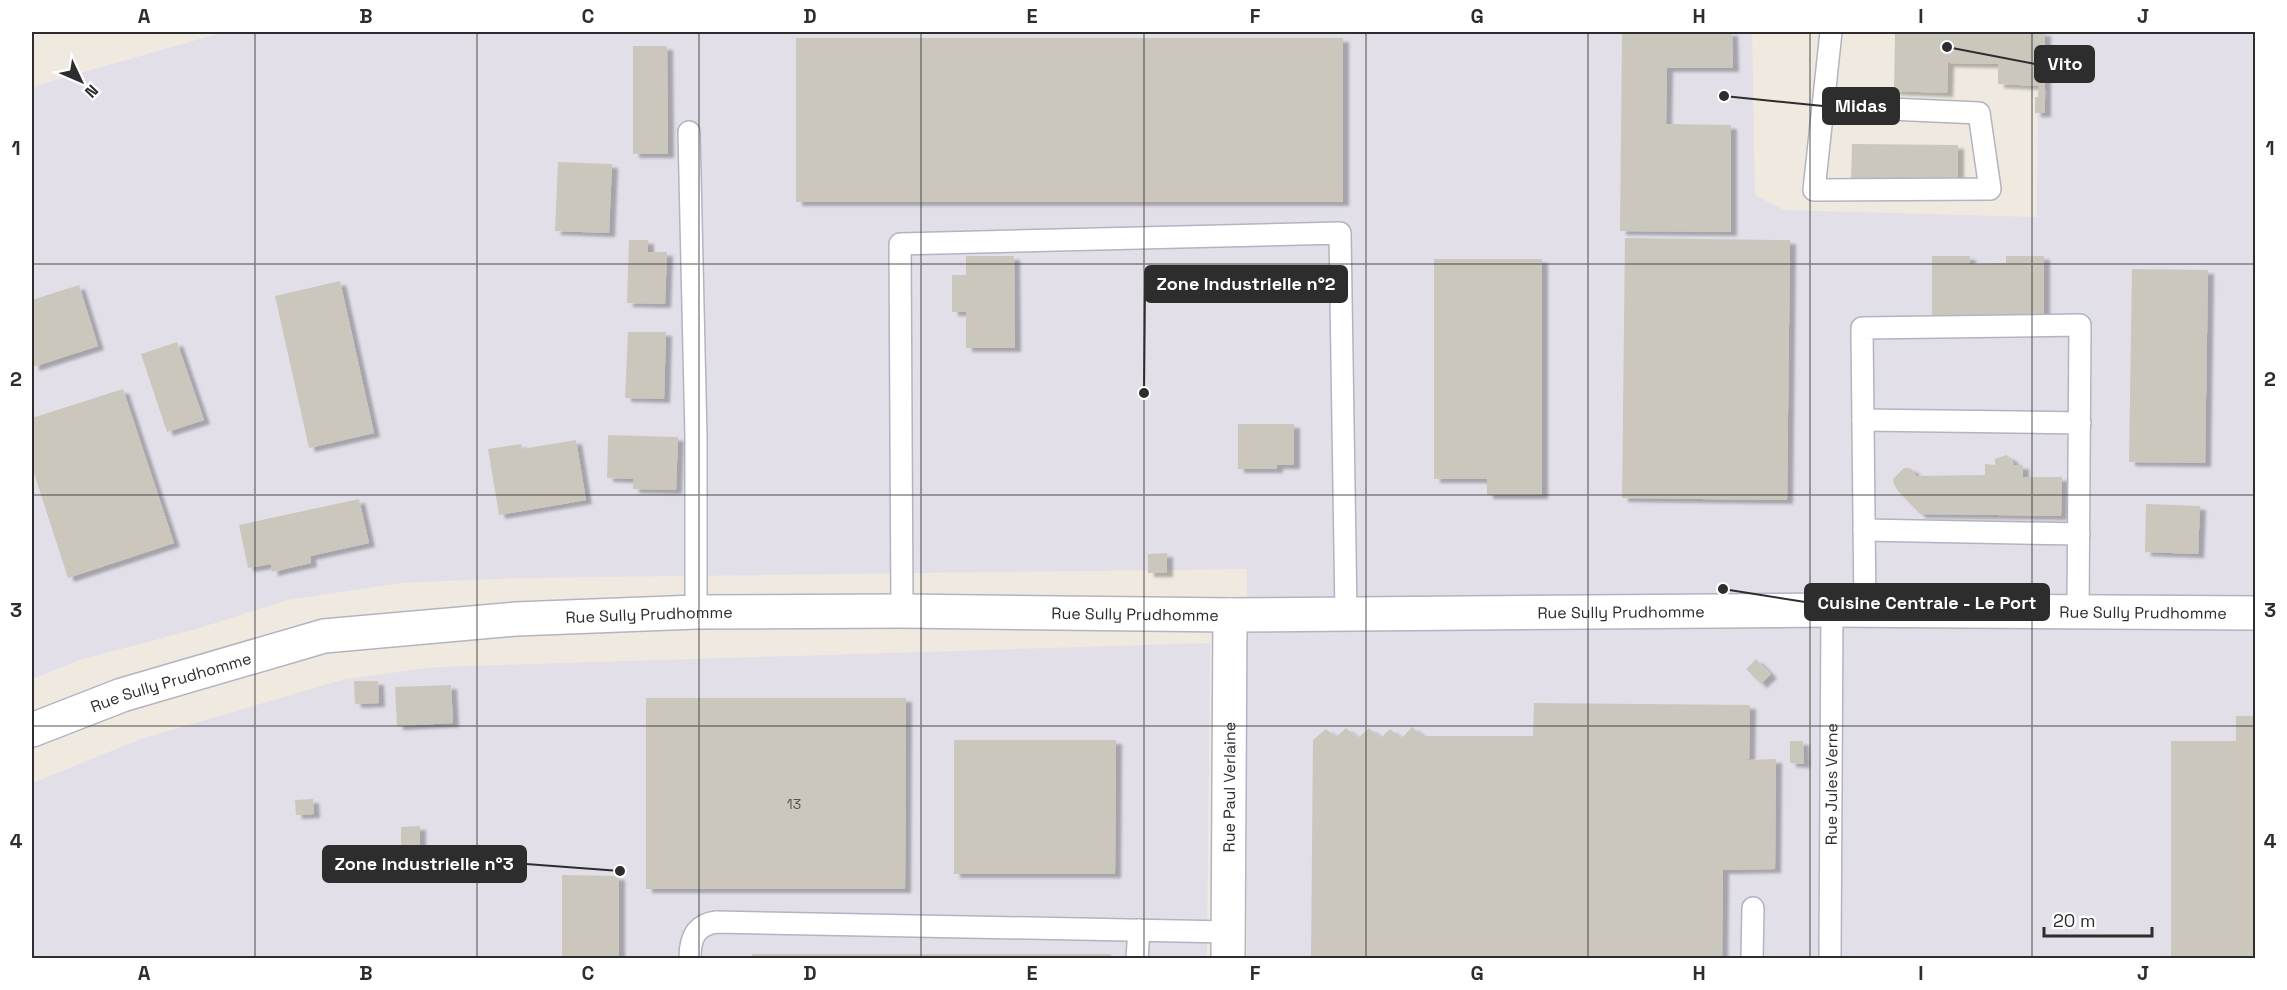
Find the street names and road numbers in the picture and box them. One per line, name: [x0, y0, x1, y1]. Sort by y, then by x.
street label: Rue Sully Prudhomme: [1537, 601, 1705, 623]
street label: Rue Sully Prudhomme: [565, 602, 733, 628]
street label: Rue Sully Prudhomme: [2059, 602, 2227, 624]
street label: Rue Sully Prudhomme: [1051, 603, 1219, 626]
street label: Rue Sully Prudhomme: [87, 648, 254, 717]
street label: Rue Paul Verlaine: [1219, 722, 1240, 852]
street label: Rue Jules Verne: [1821, 723, 1842, 845]

